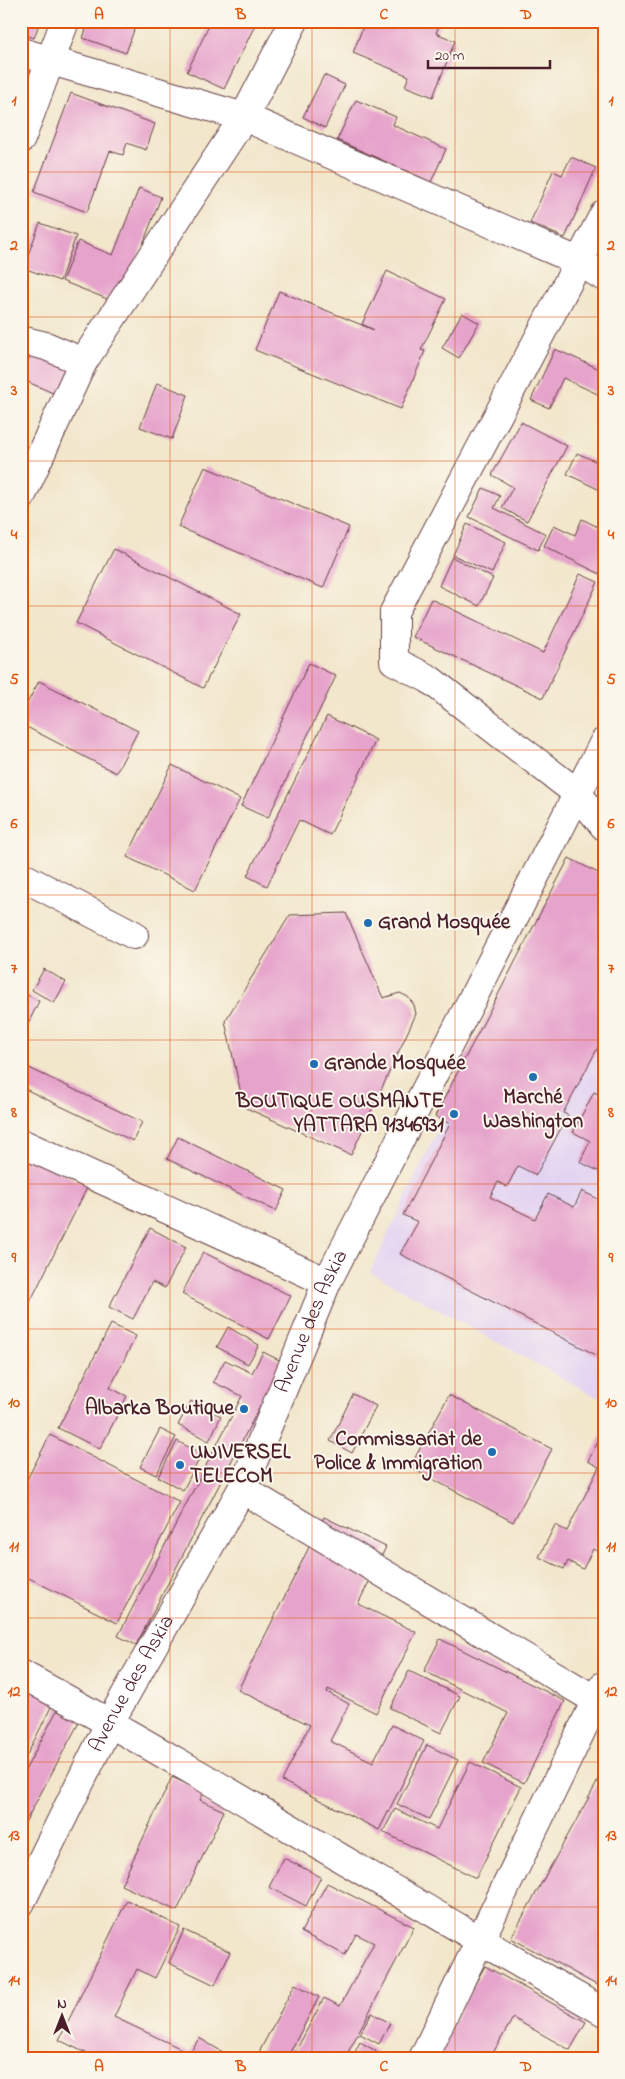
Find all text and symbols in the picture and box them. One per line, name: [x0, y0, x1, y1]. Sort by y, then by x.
text: A: [94, 3, 104, 27]
text: B: [235, 3, 247, 27]
text: C: [380, 3, 389, 27]
text: D: [519, 3, 532, 27]
scale bar: [428, 38, 550, 70]
text: 20 m: [435, 45, 465, 67]
text: 1: [11, 89, 17, 113]
text: 1: [608, 89, 614, 113]
text: 2: [9, 234, 18, 258]
text: 2: [606, 234, 615, 258]
text: 3: [10, 379, 18, 403]
text: 3: [607, 379, 615, 403]
text: 4: [10, 523, 18, 547]
text: 4: [607, 523, 615, 547]
text: 5: [9, 668, 19, 692]
text: 5: [606, 668, 616, 692]
text: 6: [9, 812, 18, 836]
text: 6: [606, 812, 615, 836]
place label: Grand Mosquée: [378, 908, 511, 938]
marker: Grand Mosquée: [362, 917, 374, 929]
text: 7: [11, 957, 18, 981]
text: 7: [608, 957, 615, 981]
place label: Grande Mosquée: [324, 1049, 466, 1079]
marker: Grande Mosquée: [308, 1058, 320, 1070]
marker: Marché Washington: [527, 1071, 539, 1083]
place label: Marché Washington: [483, 1083, 583, 1139]
place label: BOUTIQUE OUSMANTE YATTARA 91346931: [235, 1087, 444, 1141]
text: 8: [10, 1101, 17, 1125]
text: 8: [607, 1101, 614, 1125]
marker: BOUTIQUE OUSMANTE YATTARA 91346931: [448, 1108, 460, 1120]
street label: Avenue des Askia: [268, 1245, 356, 1398]
text: 9: [11, 1246, 17, 1270]
text: 9: [608, 1246, 614, 1270]
text: 10: [8, 1391, 20, 1415]
text: 10: [605, 1391, 617, 1415]
place label: Albarka Boutique: [85, 1394, 235, 1424]
marker: Albarka Boutique: [238, 1403, 250, 1415]
place label: Commissariat de Police & Immigration: [314, 1425, 483, 1481]
place label: UNIVERSEL TELECOM: [190, 1438, 292, 1492]
marker: Commissariat de Police & Immigration: [486, 1446, 498, 1458]
marker: UNIVERSEL TELECOM: [174, 1459, 186, 1471]
text: 11: [9, 1535, 20, 1559]
text: 11: [606, 1535, 617, 1559]
street label: Avenue des Askia: [82, 1609, 183, 1758]
text: 12: [7, 1680, 21, 1704]
text: 12: [604, 1680, 618, 1704]
text: 13: [8, 1824, 20, 1848]
text: 13: [605, 1824, 617, 1848]
text: 14: [8, 1969, 20, 1993]
text: 14: [605, 1969, 617, 1993]
north arrow: [38, 1992, 88, 2042]
text: N: [57, 1994, 67, 2015]
text: A: [94, 2055, 104, 2079]
text: B: [235, 2055, 247, 2079]
text: C: [380, 2055, 389, 2079]
text: D: [519, 2055, 532, 2079]

